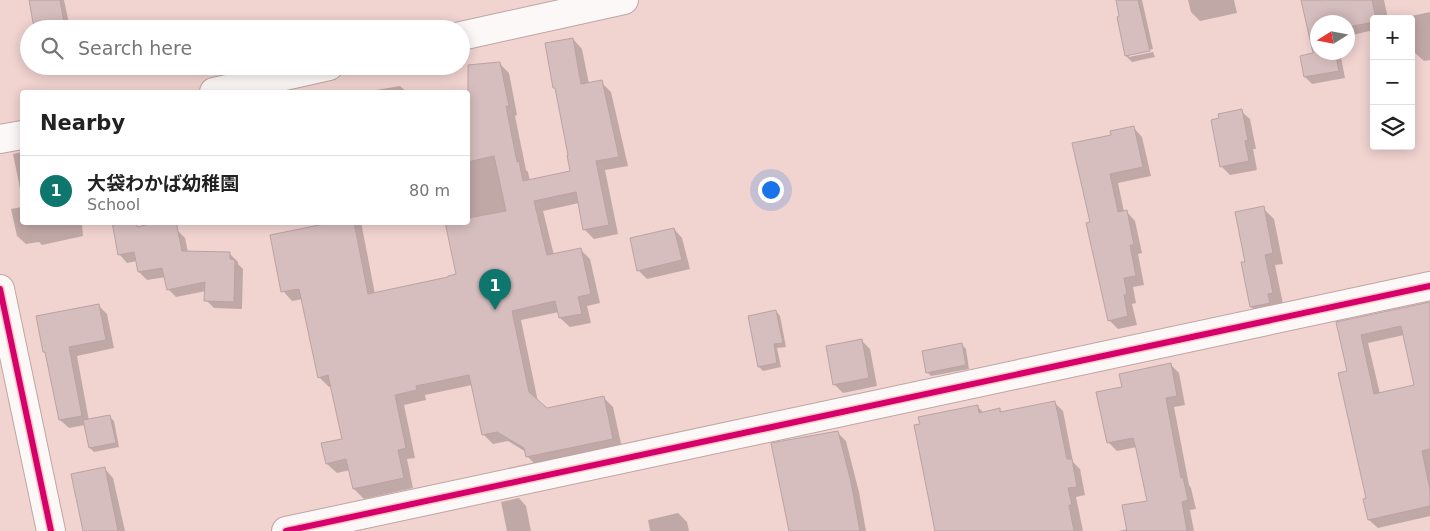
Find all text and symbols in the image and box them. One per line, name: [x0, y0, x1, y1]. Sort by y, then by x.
north arrow: [1310, 15, 1355, 60]
map controls: [1370, 15, 1415, 150]
button: +: [1370, 15, 1415, 60]
search box: [20, 20, 470, 75]
icon: search: [38, 34, 66, 62]
text: Search here: [78, 37, 192, 59]
button: −: [1370, 60, 1415, 105]
button: layers: [1370, 105, 1415, 150]
text: Nearby: [40, 111, 125, 135]
text: 大袋わかば幼稚園: [87, 172, 239, 194]
your location: [758, 177, 784, 203]
text: 1: [50, 181, 62, 200]
text: 80 m: [409, 181, 450, 200]
text: School: [87, 195, 140, 214]
pin: 1: [479, 269, 511, 310]

